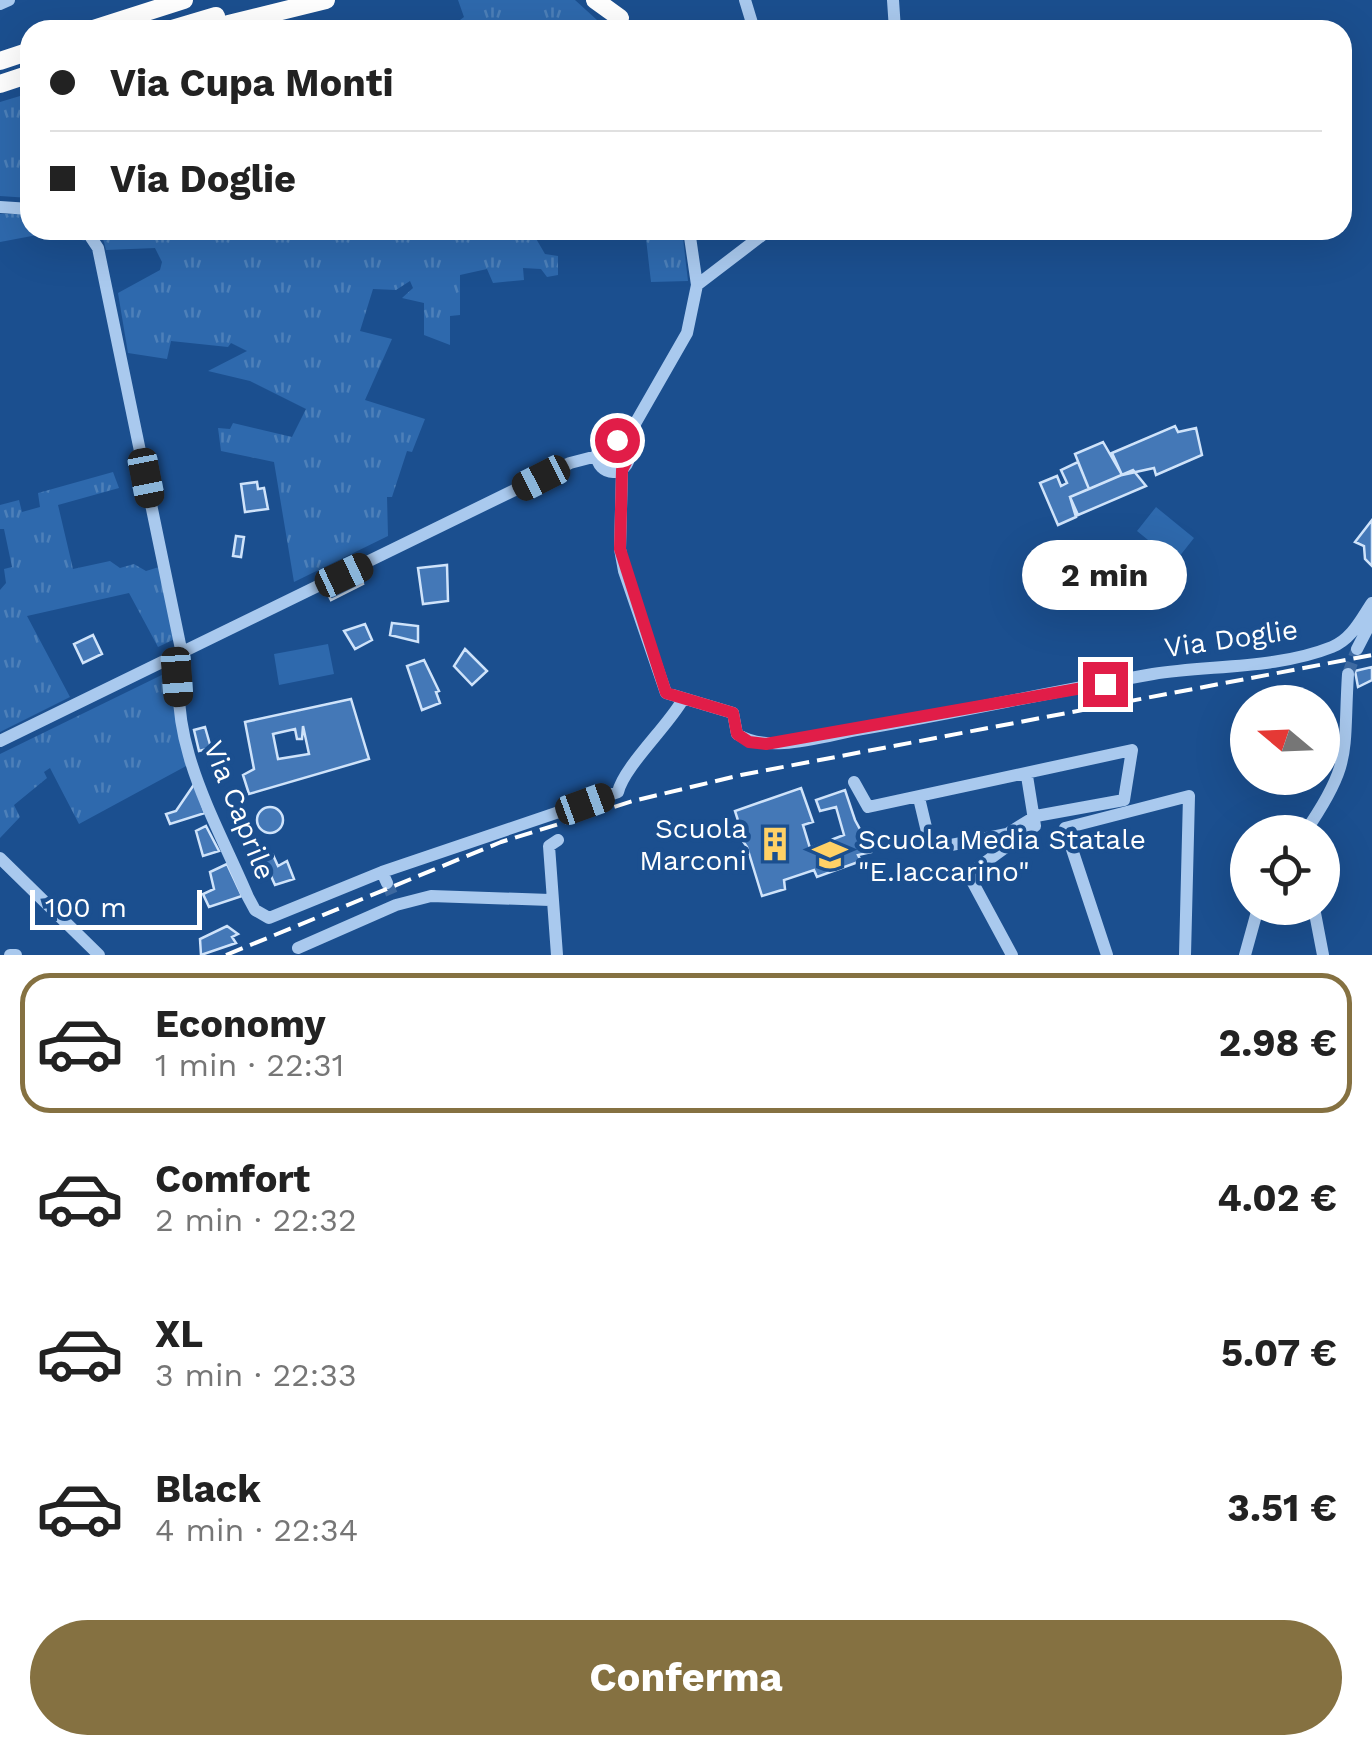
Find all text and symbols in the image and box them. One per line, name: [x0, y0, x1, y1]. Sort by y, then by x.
text: Via Cupa Monti: [110, 61, 393, 105]
text: Via Doglie: [110, 157, 296, 201]
route start: [595, 418, 640, 463]
car: [126, 446, 166, 510]
car: [507, 451, 575, 505]
callout: 2 min: [1022, 539, 1188, 609]
car: [310, 549, 378, 601]
text: 2 min: [1061, 556, 1148, 594]
street label: Via Doglie: [1162, 613, 1300, 664]
car: [160, 646, 194, 708]
route end: [1083, 662, 1128, 707]
north arrow: [1230, 685, 1340, 795]
map controls: [1230, 685, 1340, 925]
street label: Via Caprile: [197, 736, 282, 884]
car: [552, 780, 618, 828]
place label: Scuola Marconi: [639, 812, 747, 877]
button: locate: [1230, 815, 1340, 925]
place label: Scuola Media Statale "E.Iaccarino": [858, 823, 1146, 888]
building icon: Scuola Marconi: [756, 825, 794, 863]
school or university icon: Scuola Media Statale "E.Iaccarino": [811, 836, 849, 874]
scale bar: [30, 885, 202, 930]
text: 100 m: [45, 891, 127, 924]
icon: car: [35, 998, 125, 1088]
text: Economy: [155, 1002, 326, 1046]
text: 2.98 €: [1219, 1021, 1337, 1065]
text: 1 min · 22:31: [155, 1046, 344, 1084]
icon: car: [35, 1153, 125, 1243]
text: Comfort: [155, 1157, 310, 1201]
text: 4.02 €: [1217, 1176, 1337, 1220]
text: 2 min · 22:32: [155, 1201, 357, 1239]
icon: car: [35, 1308, 125, 1398]
text: XL: [155, 1312, 203, 1356]
text: 5.07 €: [1221, 1331, 1337, 1375]
text: 3 min · 22:33: [155, 1356, 357, 1394]
icon: car: [35, 1463, 125, 1553]
text: Black: [155, 1467, 261, 1511]
text: 3.51 €: [1227, 1486, 1337, 1530]
text: 4 min · 22:34: [155, 1511, 358, 1549]
button: Conferma: [30, 1620, 1342, 1735]

